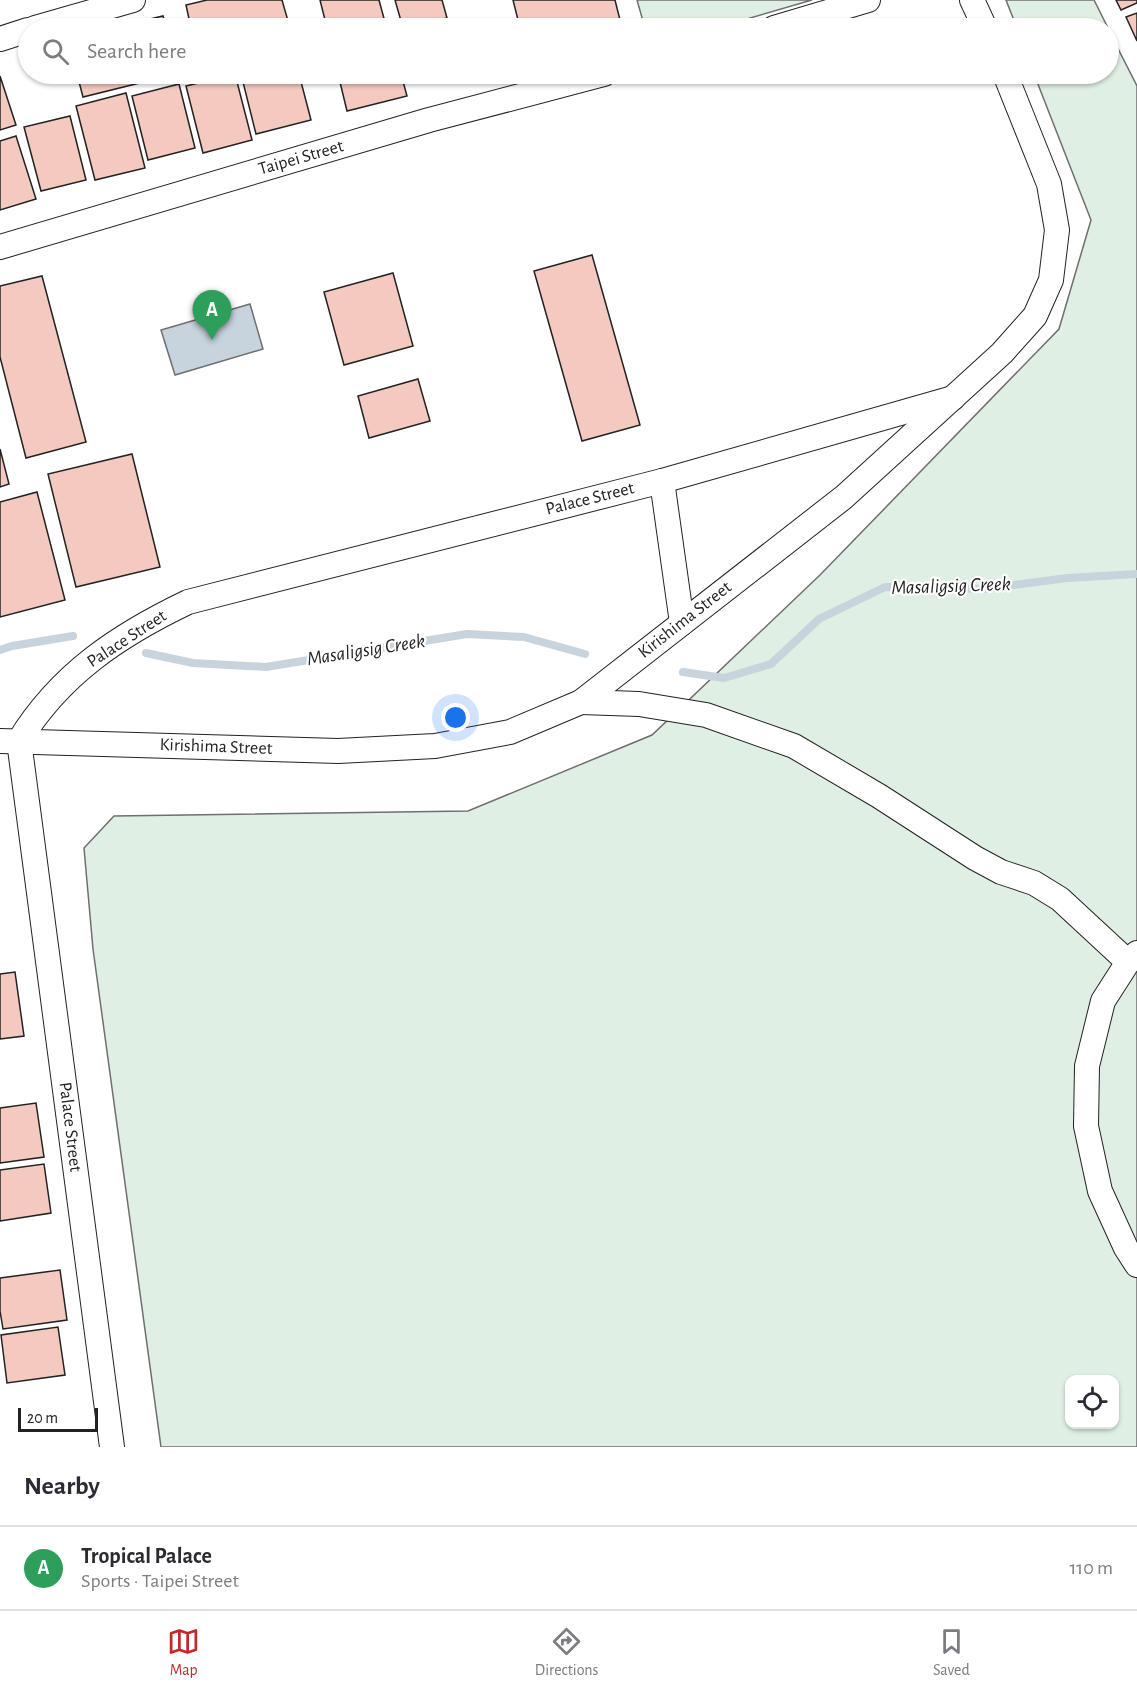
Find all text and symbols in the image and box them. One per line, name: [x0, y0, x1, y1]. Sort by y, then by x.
search box: [18, 18, 1119, 84]
icon: search: [39, 35, 72, 68]
text: Search here: [87, 40, 186, 62]
street label: Taipei Street: [256, 137, 346, 179]
pin: A: [192, 290, 232, 340]
street label: Palace Street: [544, 479, 636, 519]
water label: Masaligsig Creek: [891, 574, 1011, 598]
street label: Kirishima Street: [635, 578, 735, 662]
street label: Palace Street: [84, 607, 170, 671]
water label: Masaligsig Creek: [305, 631, 427, 669]
your location: [441, 703, 470, 732]
street label: Kirishima Street: [159, 736, 273, 758]
street label: Palace Street: [56, 1081, 84, 1173]
map controls: [1065, 1375, 1119, 1429]
button: locate: [1065, 1375, 1119, 1429]
scale bar: [18, 1405, 98, 1432]
text: 20 m: [27, 1410, 58, 1426]
text: Nearby: [24, 1473, 100, 1499]
text: Tropical Palace: [81, 1545, 212, 1567]
text: A: [38, 1558, 50, 1578]
text: 110 m: [1069, 1558, 1113, 1578]
text: Sports · Taipei Street: [81, 1571, 239, 1591]
tab: Map: [167, 1625, 200, 1680]
tab: Directions: [535, 1625, 599, 1680]
tab: Saved: [933, 1625, 970, 1680]

